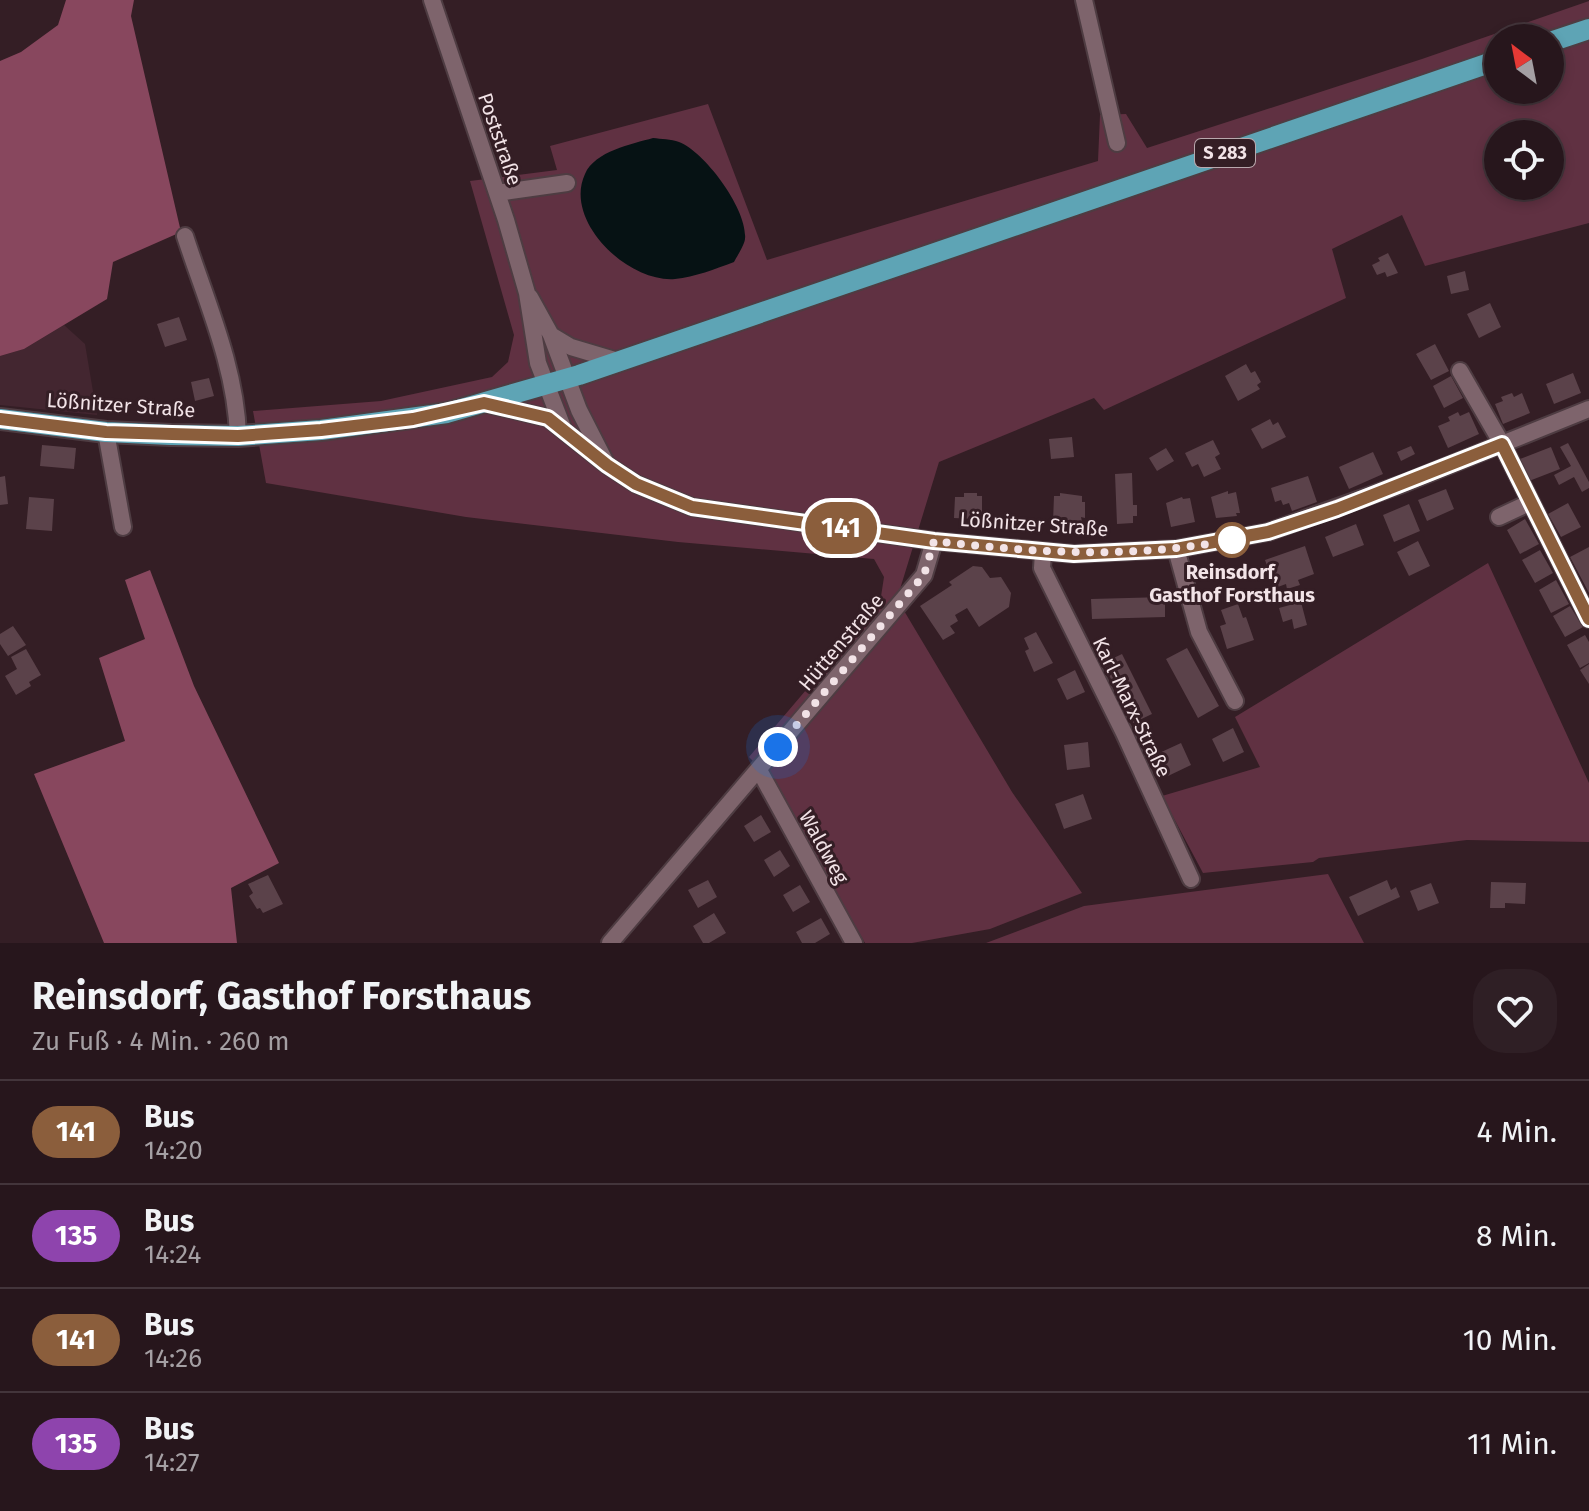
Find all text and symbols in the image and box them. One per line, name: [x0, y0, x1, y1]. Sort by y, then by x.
north arrow: [1484, 24, 1564, 104]
map controls: [1484, 24, 1564, 200]
street label: Poststraße: [473, 89, 527, 189]
button: locate: [1484, 120, 1564, 200]
road number: S 283: [1195, 139, 1255, 167]
street label: Lößnitzer Straße: [46, 388, 196, 422]
line badge: 141: [795, 502, 887, 554]
street label: Lößnitzer Straße: [959, 507, 1109, 541]
text: 141: [821, 511, 861, 544]
marker: Reinsdorf, Gasthof Forsthaus: [1215, 523, 1249, 557]
place label: Reinsdorf, Gasthof Forsthaus: [1149, 560, 1315, 607]
street label: Hüttenstraße: [793, 589, 889, 695]
street label: Karl-Marx-Straße: [1088, 633, 1176, 781]
your location: [758, 727, 798, 767]
street label: Waldweg: [794, 806, 854, 888]
button: heart: [1473, 969, 1557, 1053]
text: Reinsdorf, Gasthof Forsthaus: [32, 973, 531, 1019]
text: Zu Fuß · 4 Min. · 260 m: [32, 1026, 290, 1057]
text: Bus: [144, 1099, 194, 1135]
text: 4 Min.: [1477, 1114, 1557, 1150]
text: 141: [56, 1115, 96, 1148]
text: 14:20: [144, 1135, 203, 1166]
text: Bus: [144, 1203, 194, 1239]
text: 8 Min.: [1476, 1218, 1557, 1254]
text: 135: [55, 1219, 97, 1252]
text: 14:24: [144, 1239, 201, 1270]
text: Bus: [144, 1307, 194, 1343]
text: 10 Min.: [1463, 1322, 1557, 1358]
text: 141: [56, 1323, 96, 1356]
text: 14:26: [144, 1343, 202, 1374]
text: Bus: [144, 1411, 194, 1447]
text: 11 Min.: [1467, 1426, 1557, 1462]
text: 135: [55, 1427, 97, 1460]
text: 14:27: [144, 1447, 199, 1478]

